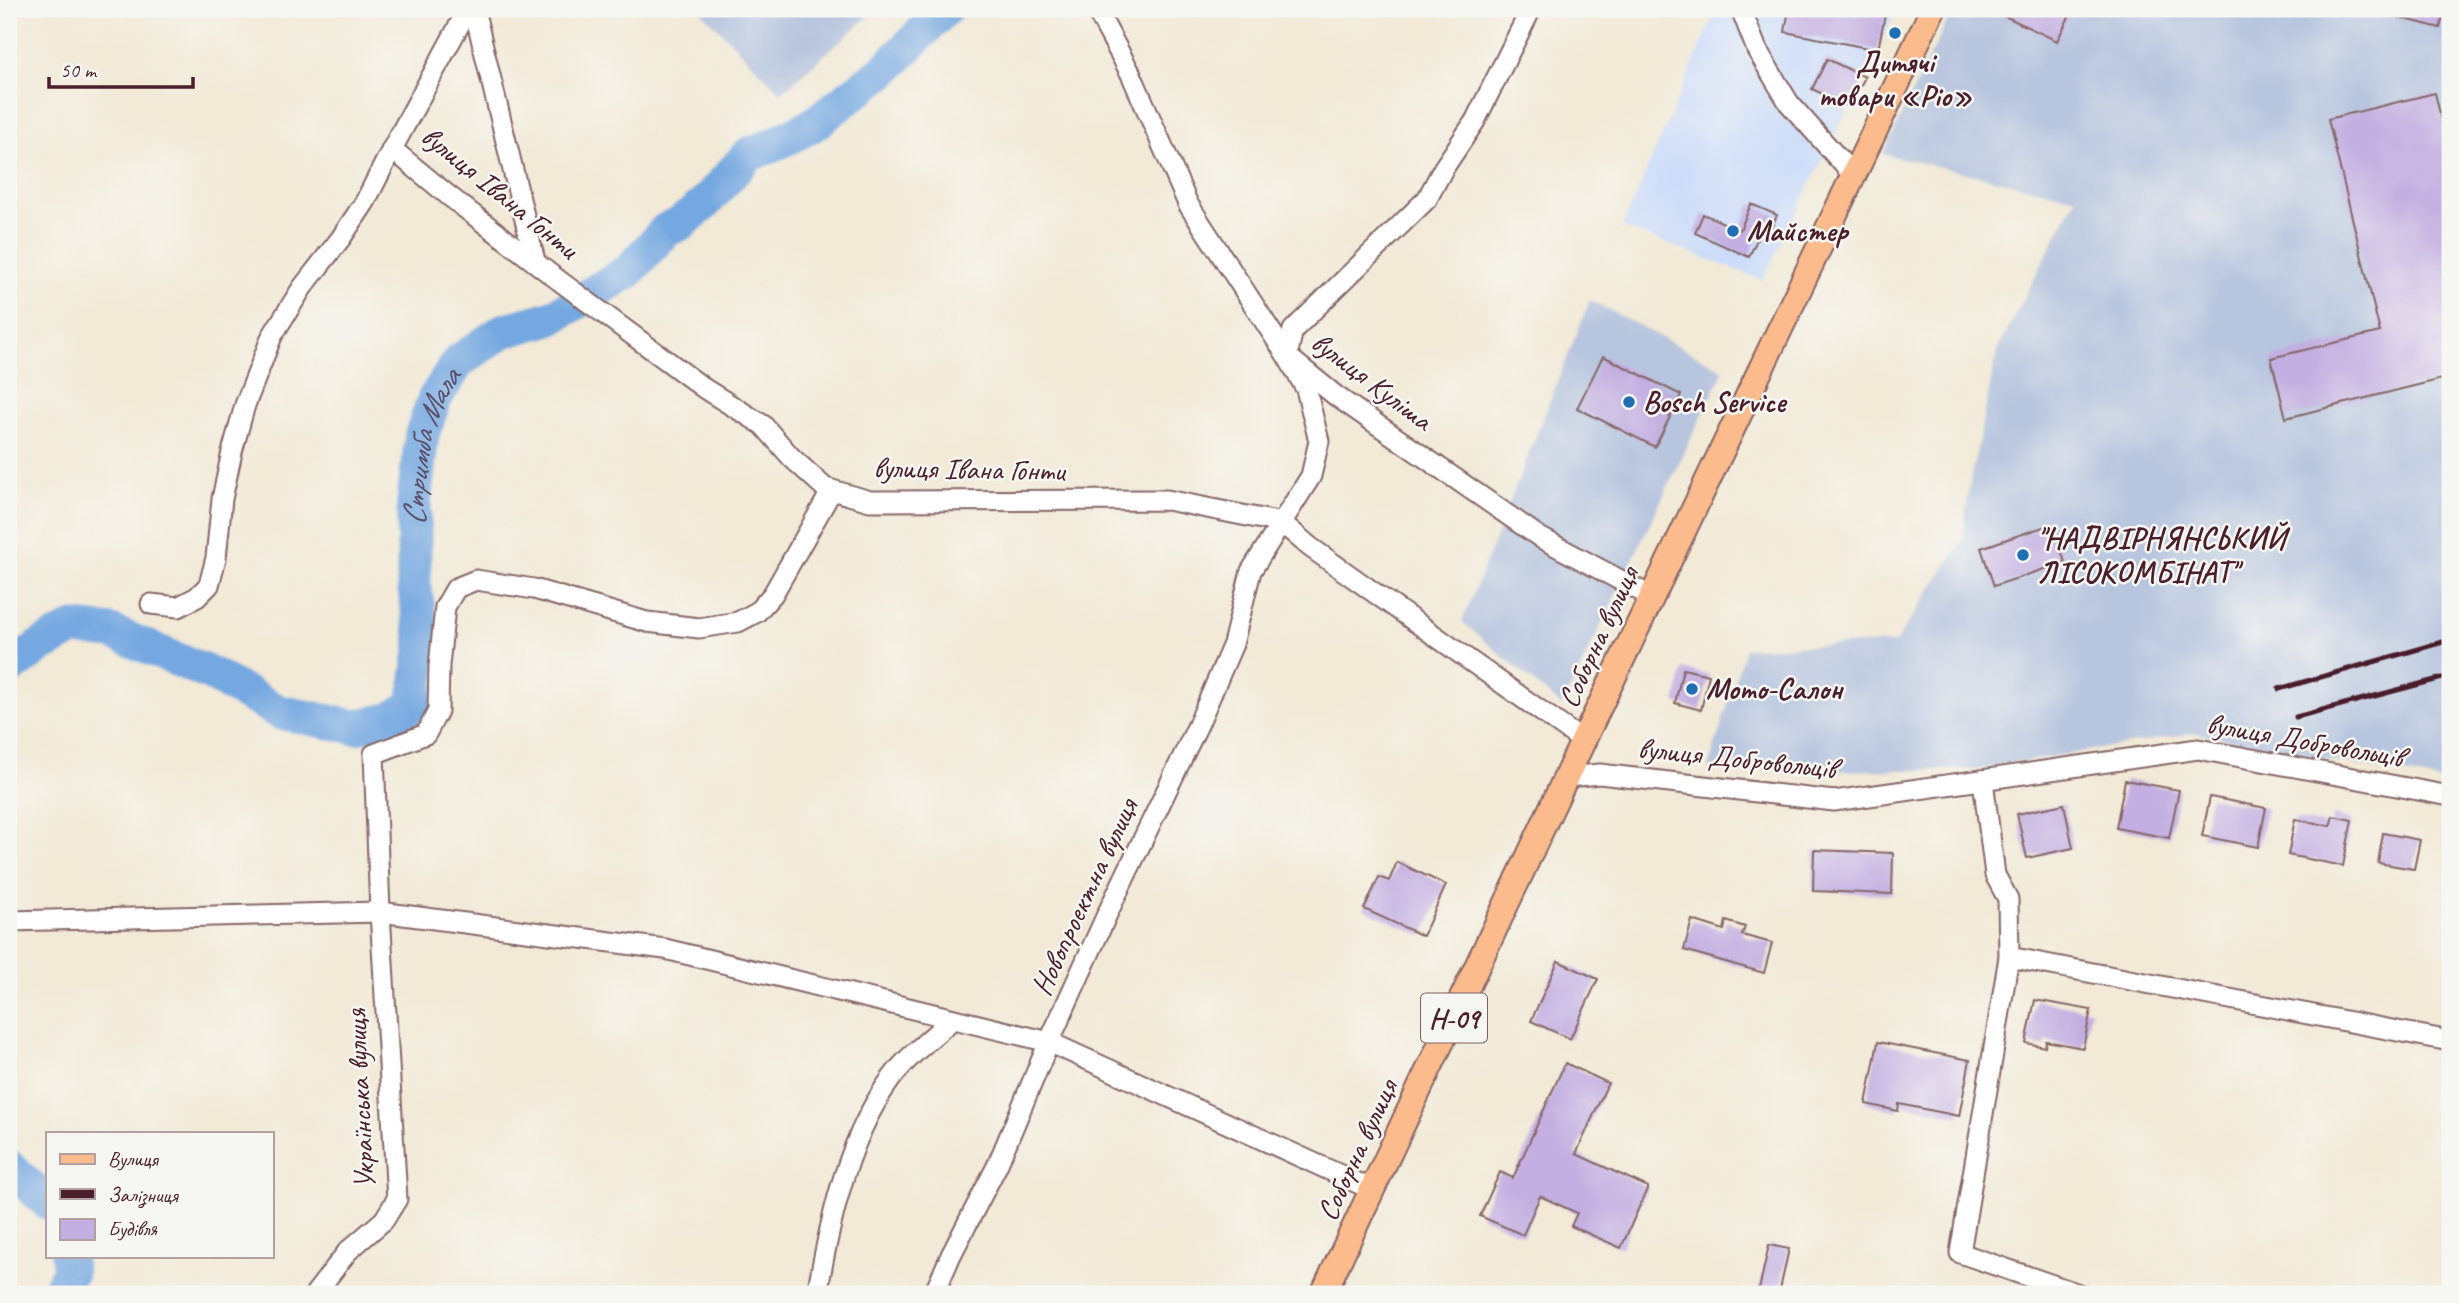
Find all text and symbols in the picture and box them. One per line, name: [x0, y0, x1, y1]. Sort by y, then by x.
marker: Дитячі товари «Ріо»: [1887, 25, 1903, 41]
place label: Дитячі товари «Ріо»: [1818, 43, 1973, 115]
scale bar: [49, 46, 192, 90]
text: 50 m: [60, 57, 98, 83]
street label: вулиця Івана Гонти: [414, 117, 588, 268]
place label: Майстер: [1747, 212, 1850, 250]
marker: Майстер: [1725, 223, 1741, 239]
street label: вулиця Куліша: [1304, 323, 1442, 440]
water label: Стримба Мала: [394, 358, 472, 526]
place label: Bosch Service: [1643, 383, 1788, 421]
marker: Bosch Service: [1621, 394, 1637, 410]
street label: вулиця Івана Гонти: [873, 448, 1067, 490]
place label: "НАДВІРНЯНСЬКИЙ ЛІСОКОМБІНАТ": [2037, 519, 2290, 591]
marker: "НАДВІРНЯНСЬКИЙ ЛІСОКОМБІНАТ": [2015, 547, 2031, 563]
street label: Соборна вулиця: [1549, 558, 1648, 714]
place label: Мото-Салон: [1706, 670, 1844, 708]
marker: Мото-Салон: [1684, 681, 1700, 697]
street label: вулиця Добровольців: [2204, 704, 2413, 777]
street label: вулиця Добровольців: [1636, 729, 1845, 788]
street label: Новопроектна вулиця: [1022, 790, 1147, 1001]
road number: Н-09: [1421, 993, 1487, 1042]
street label: Українська вулиця: [336, 1007, 384, 1190]
street label: Соборна вулиця: [1308, 1071, 1407, 1227]
legend: [46, 1132, 273, 1258]
text: Вулиця: [108, 1146, 159, 1172]
text: Залізниця: [108, 1182, 179, 1209]
text: Будівля: [108, 1216, 158, 1242]

